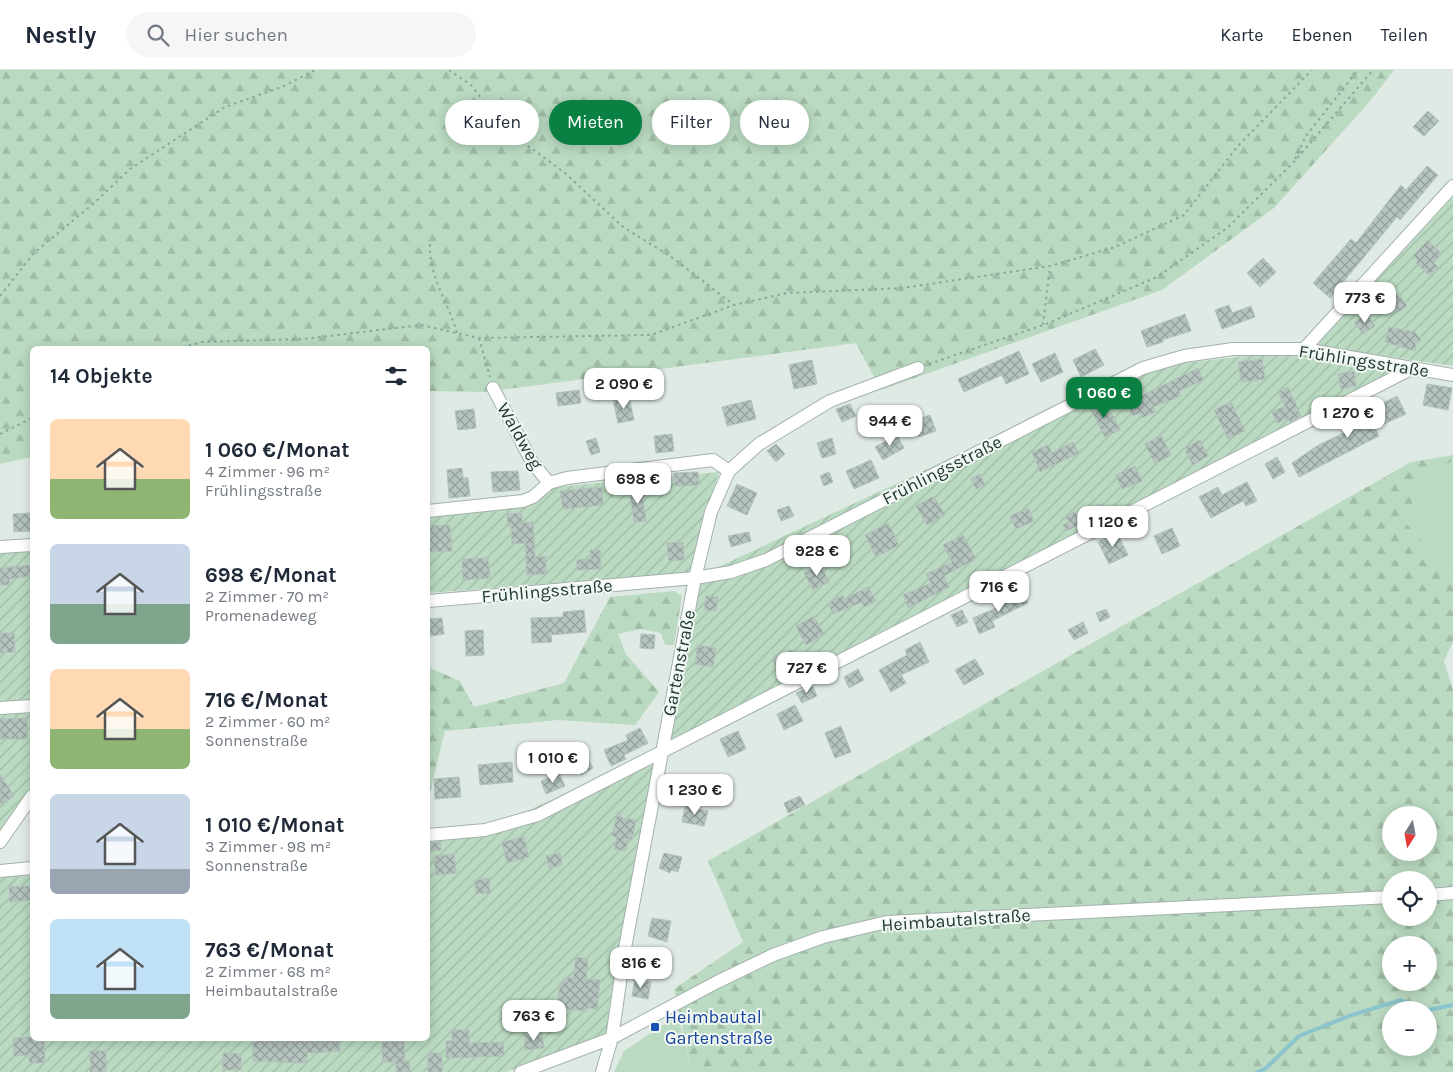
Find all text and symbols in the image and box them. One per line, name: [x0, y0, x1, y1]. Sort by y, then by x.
search box: [126, 12, 476, 57]
text: Nestly: [25, 21, 96, 49]
icon: search: [144, 21, 172, 49]
text: Hier suchen: [184, 24, 288, 46]
text: Karte: [1220, 24, 1264, 46]
text: Ebenen: [1292, 24, 1353, 46]
text: Teilen: [1381, 24, 1428, 46]
chip: Kaufen: [445, 100, 539, 145]
chip: Mieten: [549, 100, 642, 145]
chip: Filter: [652, 100, 730, 145]
chip: Neu: [740, 100, 809, 145]
pin: 773 €: [1330, 282, 1400, 324]
text: 773 €: [1345, 288, 1385, 307]
street label: Frühlingsstraße: [1297, 340, 1431, 382]
icon: filters: [382, 362, 410, 390]
text: 14 Objekte: [50, 364, 153, 388]
pin: 2 090 €: [578, 368, 670, 410]
text: 2 090 €: [595, 374, 653, 393]
pin: 1 060 €: [1058, 376, 1150, 419]
text: 1 060 €: [1077, 383, 1131, 402]
pin: 1 270 €: [1302, 396, 1394, 439]
street label: Waldweg: [492, 399, 548, 473]
text: 1 270 €: [1322, 403, 1374, 422]
pin: 944 €: [855, 404, 925, 447]
text: 944 €: [869, 411, 911, 430]
street label: Frühlingsstraße: [878, 430, 1006, 510]
text: 1 060 €/Monat: [205, 438, 350, 462]
icon: home: [90, 439, 150, 499]
text: 4 Zimmer · 96 m²: [205, 462, 330, 481]
pin: 698 €: [603, 462, 673, 505]
text: 698 €: [616, 469, 660, 488]
text: Frühlingsstraße: [205, 481, 322, 500]
pin: 1 120 €: [1067, 506, 1159, 548]
text: 1 120 €: [1088, 512, 1138, 531]
pin: 928 €: [782, 534, 852, 577]
text: 928 €: [795, 541, 839, 560]
text: 698 €/Monat: [205, 563, 337, 587]
icon: home: [90, 564, 150, 624]
pin: 716 €: [964, 570, 1034, 613]
street label: Frühlingsstraße: [481, 574, 613, 608]
text: 716 €: [980, 577, 1018, 596]
text: 2 Zimmer · 70 m²: [205, 587, 329, 606]
text: Promenadeweg: [205, 606, 317, 625]
street label: Gartenstraße: [658, 608, 700, 718]
pin: 727 €: [772, 652, 842, 694]
text: 727 €: [787, 658, 827, 677]
text: 716 €/Monat: [205, 688, 328, 712]
icon: home: [90, 689, 150, 749]
text: 2 Zimmer · 60 m²: [205, 712, 331, 731]
text: Sonnenstraße: [205, 731, 308, 750]
pin: 1 010 €: [507, 742, 599, 784]
text: 1 010 €: [528, 748, 578, 767]
pin: 1 230 €: [649, 774, 741, 816]
text: 1 230 €: [668, 780, 722, 799]
north arrow: [1382, 806, 1438, 861]
map controls: [1382, 806, 1437, 1056]
text: 1 010 €/Monat: [205, 813, 344, 837]
icon: home: [90, 814, 150, 874]
text: 3 Zimmer · 98 m²: [205, 837, 331, 856]
text: Sonnenstraße: [205, 856, 308, 875]
button: locate: [1382, 871, 1437, 926]
street label: Heimbautalstraße: [881, 904, 1031, 936]
button: +: [1382, 936, 1437, 991]
text: 763 €/Monat: [205, 938, 334, 962]
icon: home: [90, 939, 150, 999]
pin: 816 €: [606, 946, 676, 989]
text: 816 €: [621, 953, 661, 972]
text: 2 Zimmer · 68 m²: [205, 962, 331, 981]
text: Heimbautalstraße: [205, 981, 338, 1000]
pin: 763 €: [499, 1000, 569, 1042]
button: −: [1382, 1001, 1437, 1056]
text: 763 €: [513, 1006, 555, 1025]
place label: Heimbautal Gartenstraße: [665, 1006, 773, 1049]
marker: Heimbautal Gartenstraße: [649, 1021, 661, 1033]

